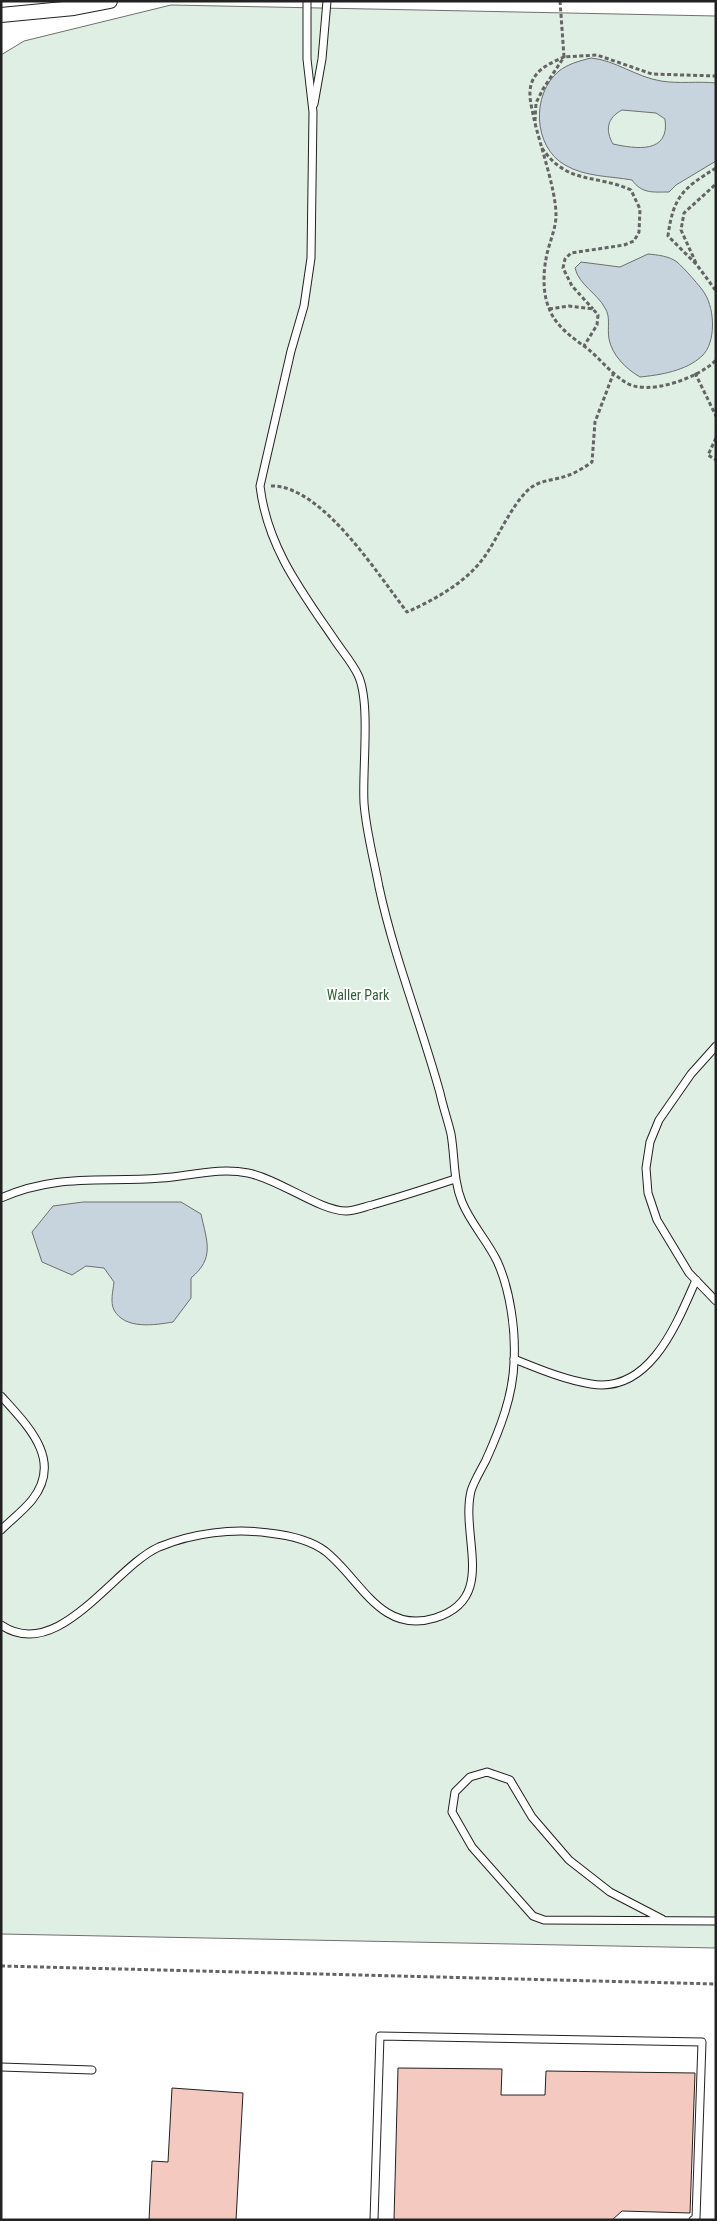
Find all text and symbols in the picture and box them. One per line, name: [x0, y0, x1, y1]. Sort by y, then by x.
park label: Waller Park: [327, 987, 390, 1003]

